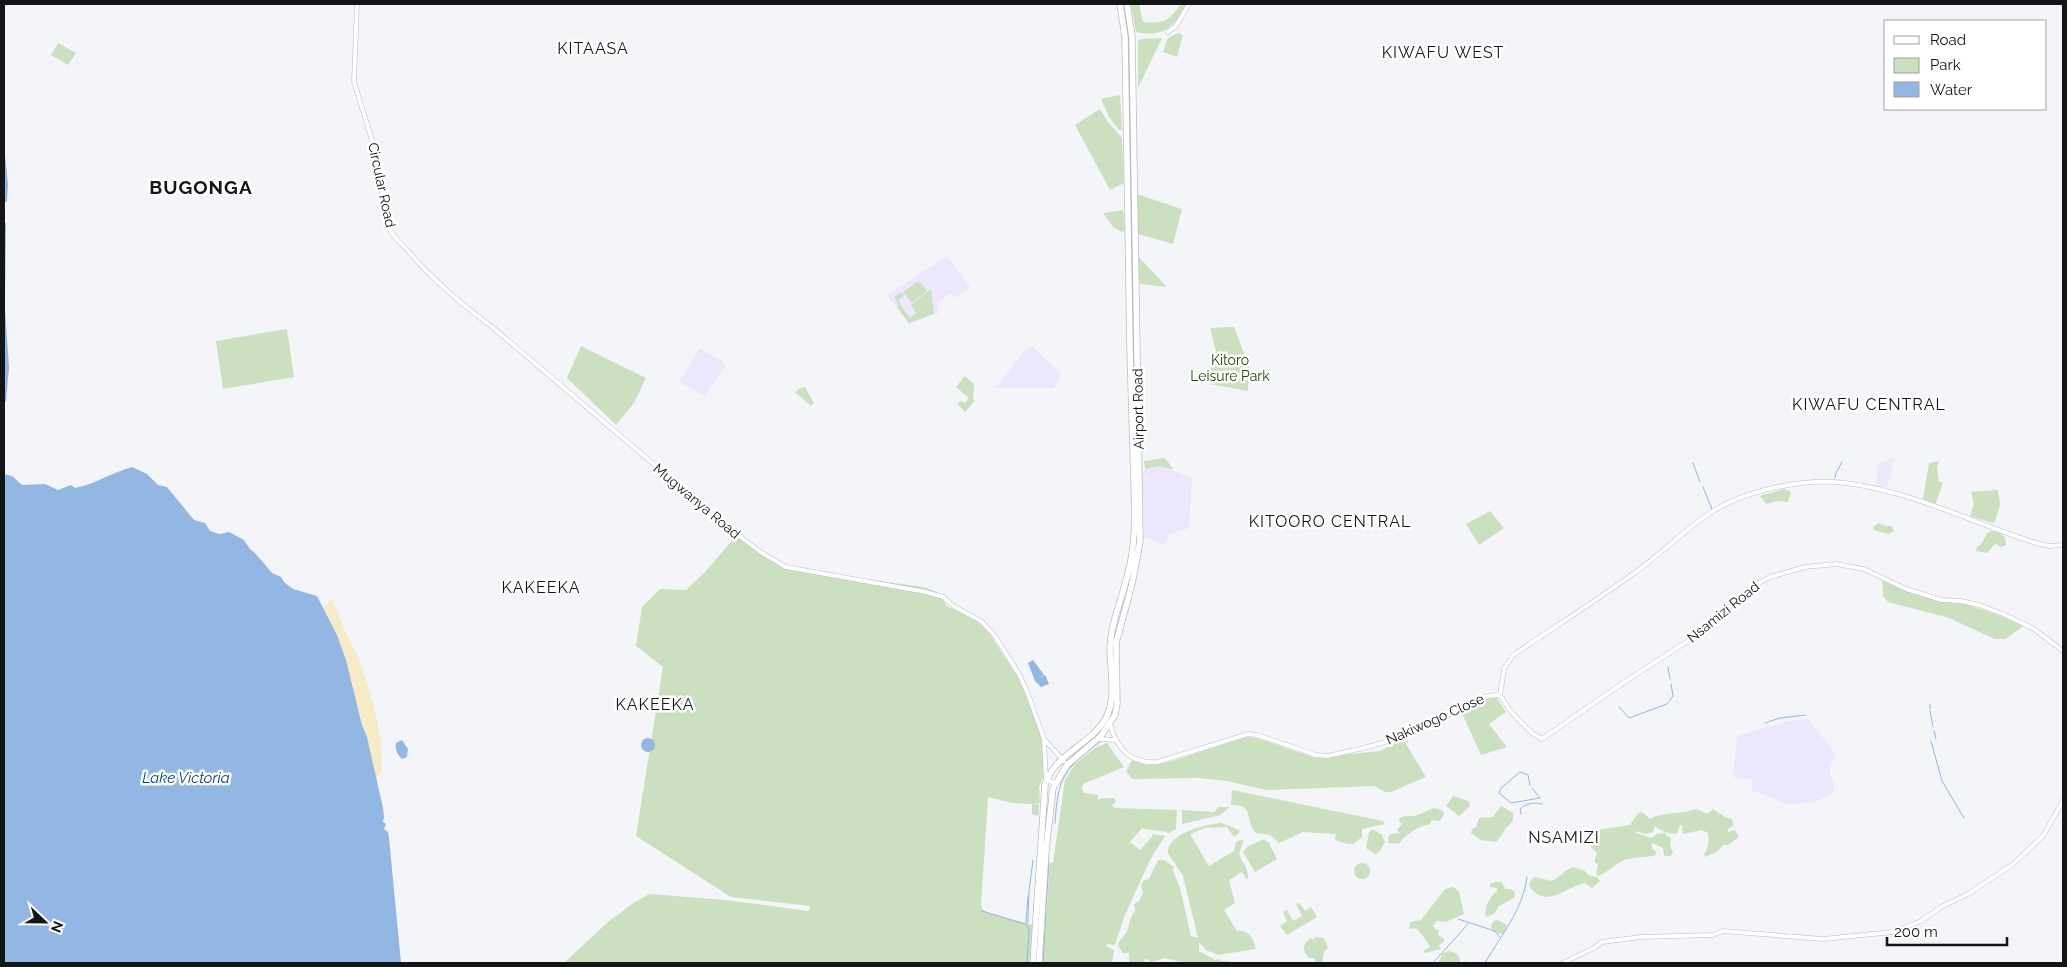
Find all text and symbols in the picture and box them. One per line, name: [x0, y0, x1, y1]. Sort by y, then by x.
legend: [1884, 20, 2047, 110]
text: Road: [1930, 31, 1966, 49]
district label: KITAASA: [557, 39, 629, 58]
district label: KIWAFU WEST: [1382, 43, 1504, 62]
text: Park: [1930, 56, 1961, 74]
text: Water: [1930, 81, 1973, 99]
street label: Circular Road: [365, 141, 399, 229]
district label: BUGONGA: [149, 176, 253, 198]
park label: Kitoro Leisure Park: [1190, 352, 1270, 384]
street label: Airport Road: [1129, 368, 1147, 450]
district label: KIWAFU CENTRAL: [1792, 395, 1946, 414]
street label: Mugwanya Road: [650, 460, 744, 542]
district label: KITOORO CENTRAL: [1249, 512, 1411, 531]
district label: KAKEEKA: [502, 578, 580, 597]
street label: Nsamizi Road: [1684, 578, 1762, 646]
street label: Nakiwogo Close: [1384, 690, 1486, 748]
district label: KAKEEKA: [616, 695, 694, 714]
water label: Lake Victoria: [142, 769, 230, 787]
district label: NSAMIZI: [1528, 828, 1600, 847]
north arrow: [20, 897, 70, 947]
scale bar: [1887, 914, 2007, 946]
text: N: [48, 919, 66, 935]
text: 200 m: [1894, 923, 1938, 941]

